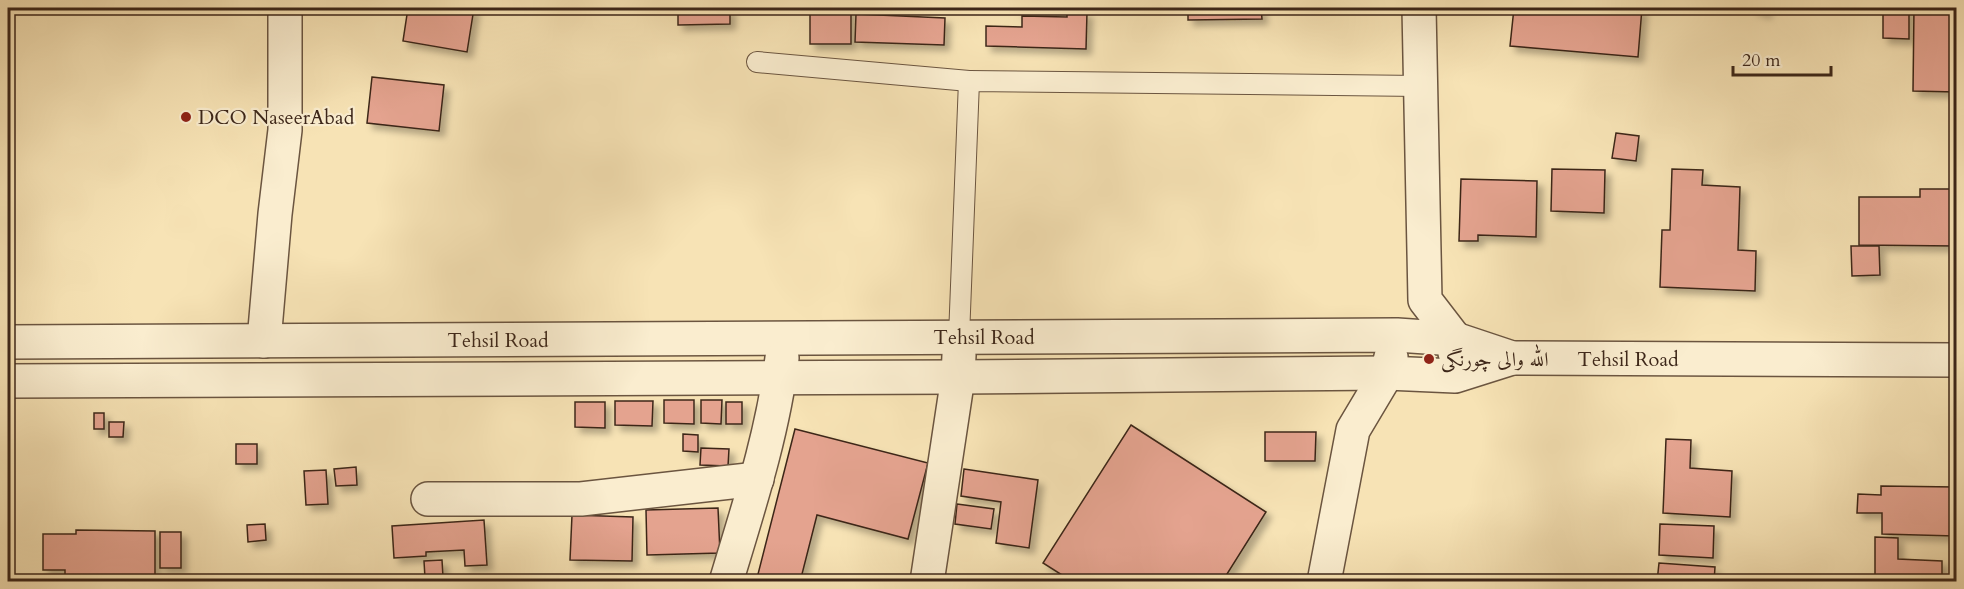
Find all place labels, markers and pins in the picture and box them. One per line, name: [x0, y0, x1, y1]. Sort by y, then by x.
place label: DCO NaseerAbad: [198, 104, 355, 131]
marker: DCO NaseerAbad: [179, 110, 193, 124]
place label: اللہ والی چورنگی: [1441, 344, 1548, 373]
marker: اللہ والی چورنگی: [1422, 352, 1436, 366]

